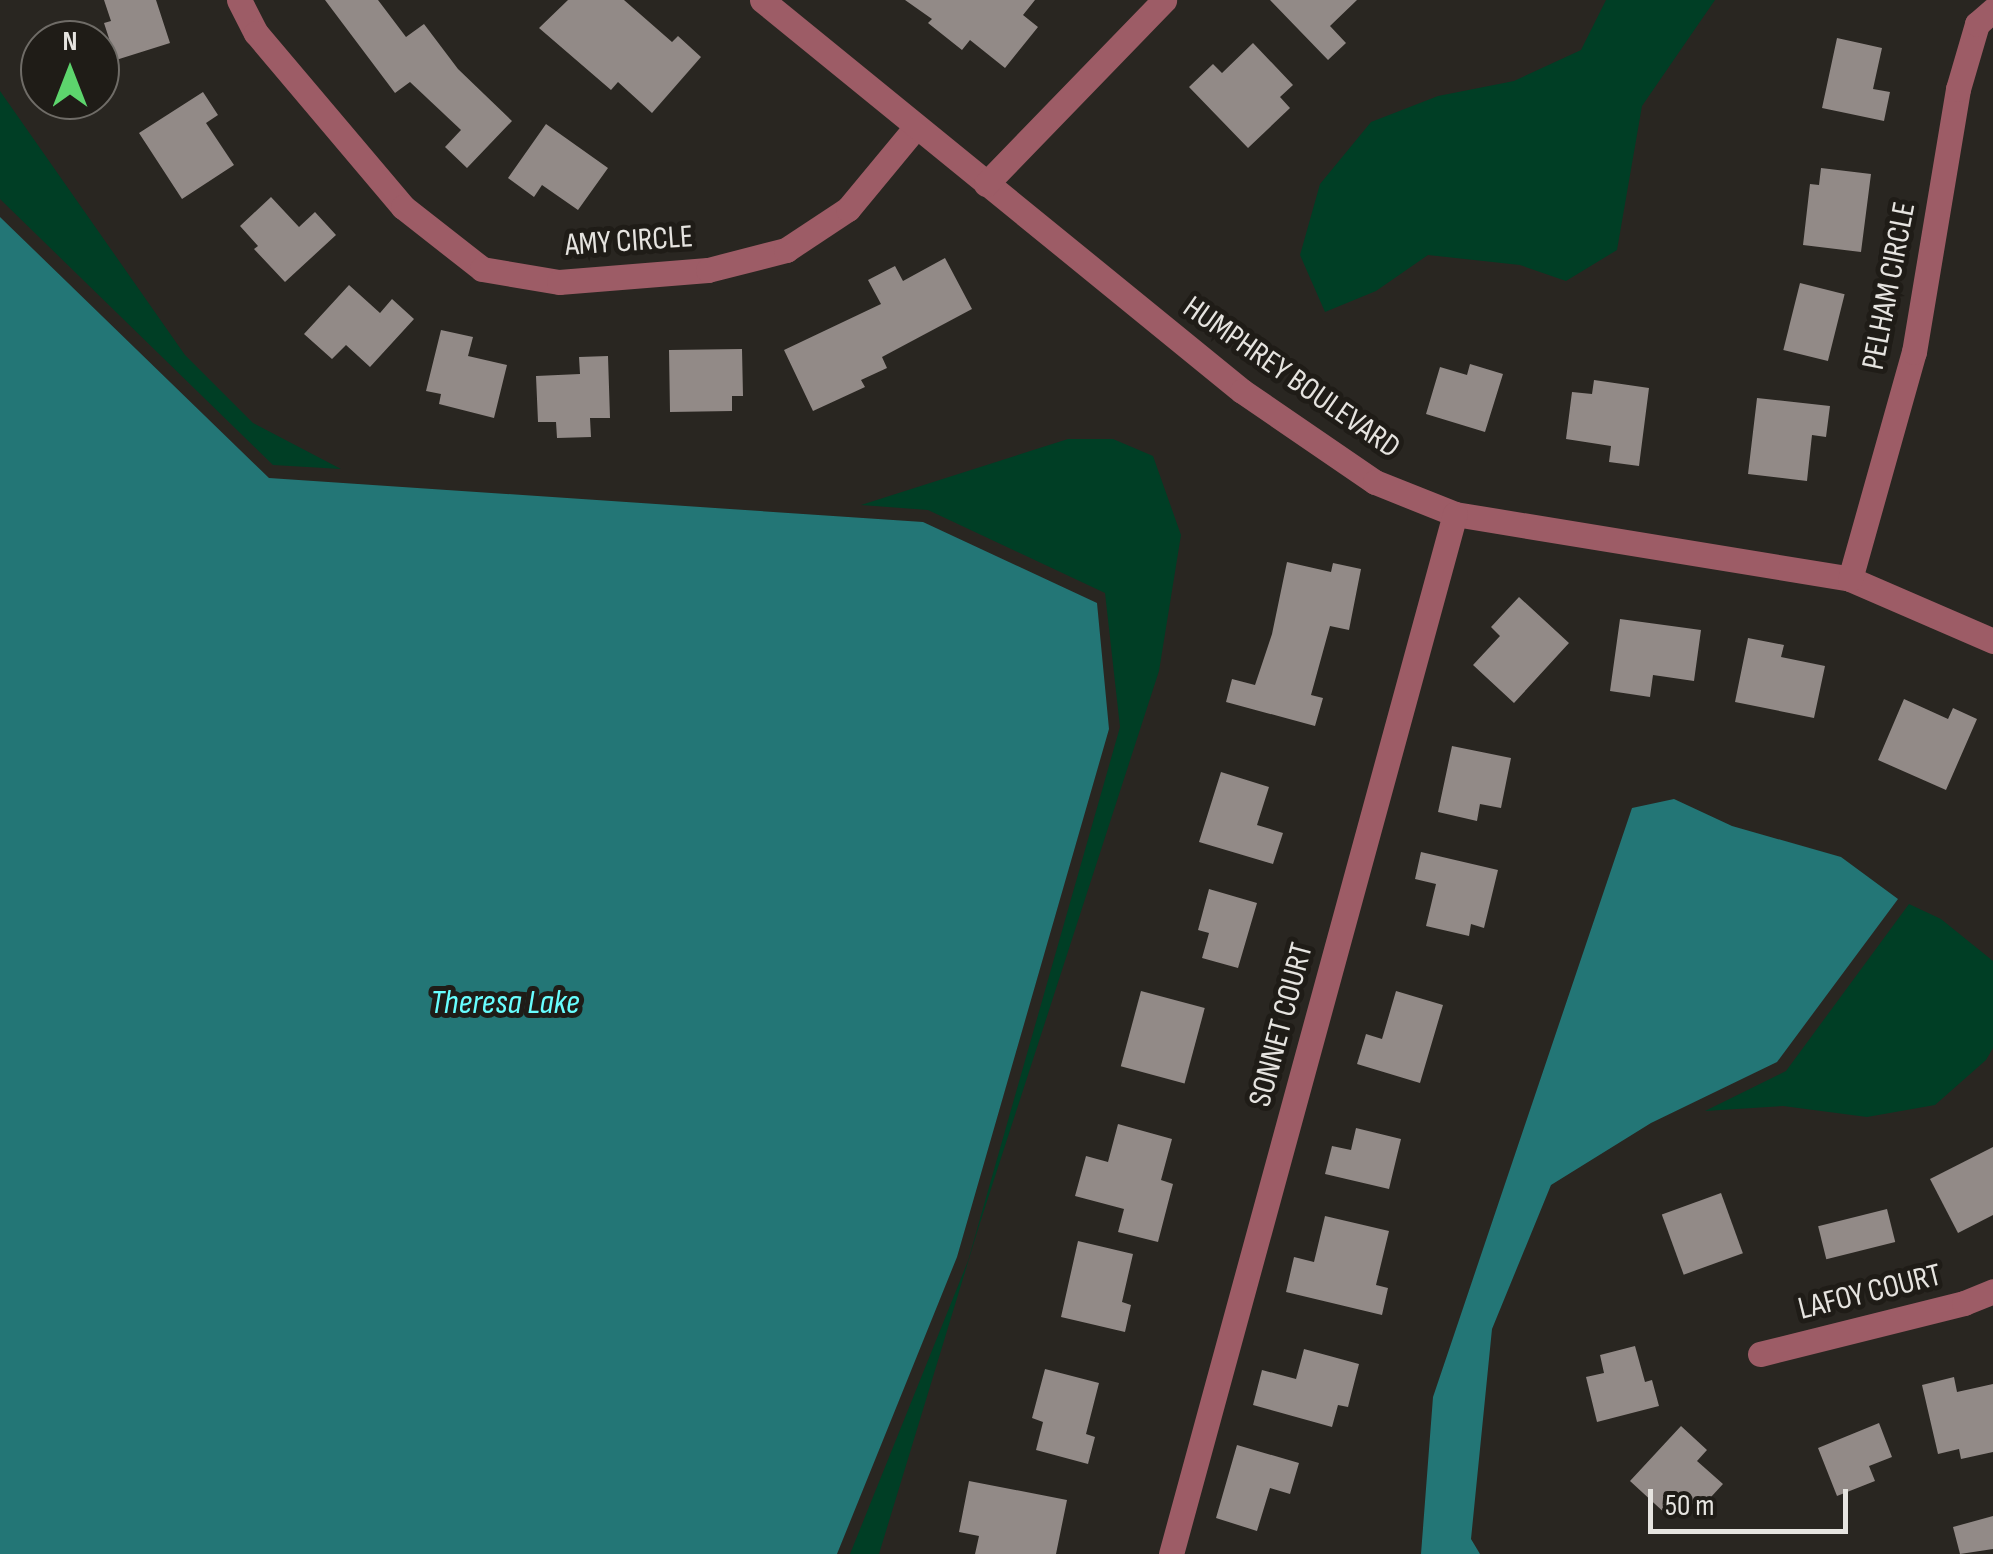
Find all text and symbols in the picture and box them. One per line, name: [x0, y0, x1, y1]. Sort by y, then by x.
north arrow: [20, 20, 120, 120]
text: N: [63, 25, 77, 58]
street label: PELHAM CIRCLE: [1855, 199, 1925, 373]
street label: AMY CIRCLE: [564, 218, 694, 266]
street label: HUMPHREY BOULEVARD: [1175, 289, 1407, 467]
street label: SONNET COURT: [1242, 939, 1322, 1111]
water label: Theresa Lake: [430, 982, 580, 1024]
street label: LAFOY COURT: [1795, 1257, 1945, 1329]
scale bar: [1653, 1469, 1853, 1531]
text: 50 m: [1665, 1488, 1714, 1524]

